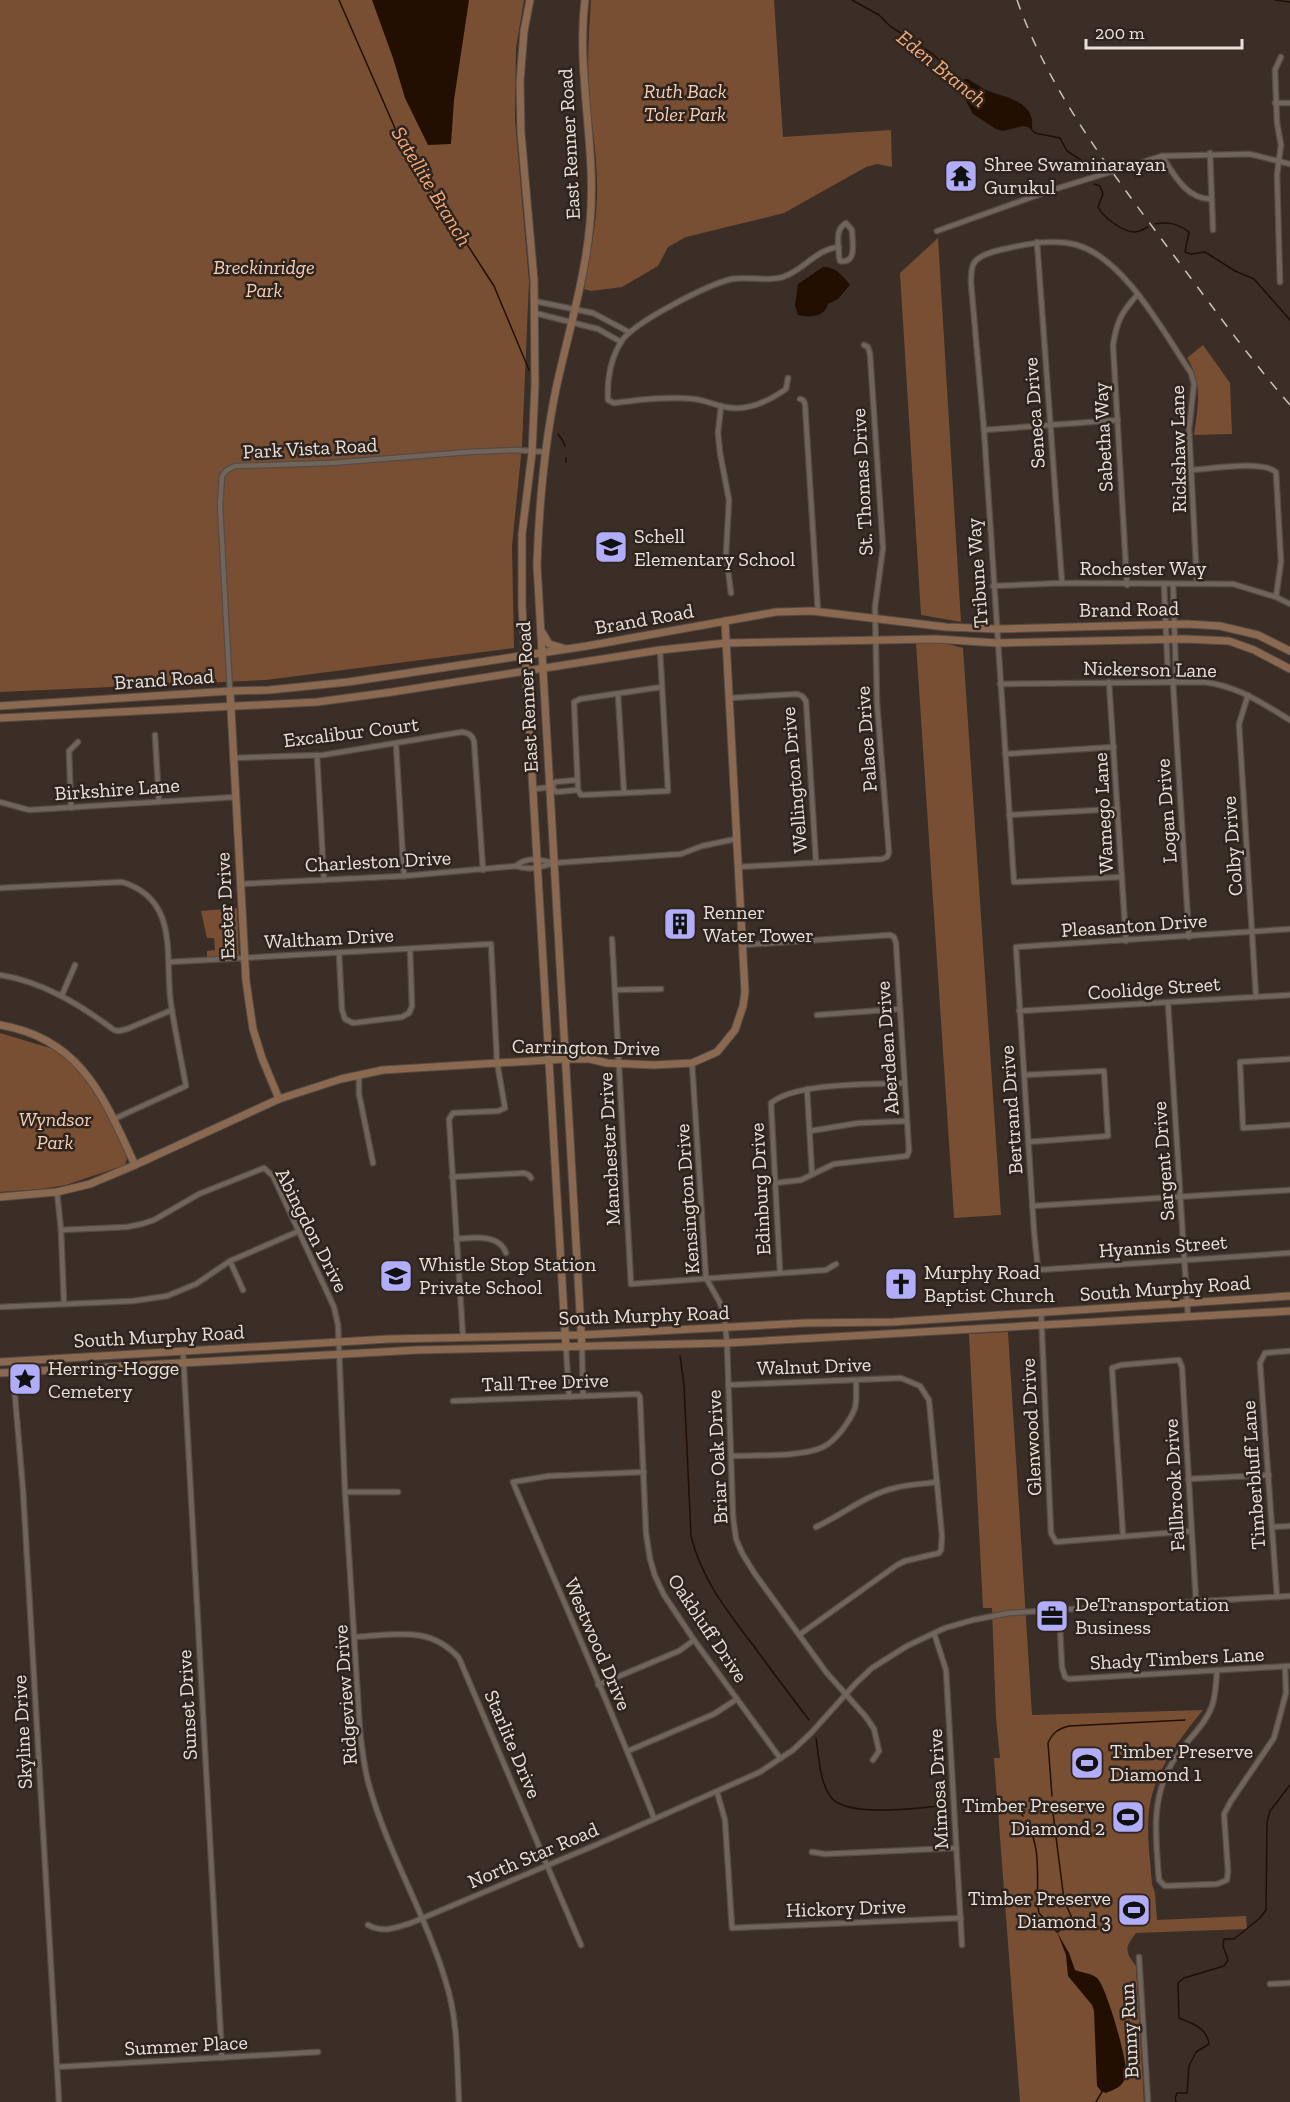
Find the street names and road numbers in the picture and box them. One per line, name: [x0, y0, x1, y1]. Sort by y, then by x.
street label: East Renner Road: [553, 68, 585, 220]
street label: Seneca Drive: [1018, 357, 1050, 469]
street label: Sabetha Way: [1088, 381, 1118, 492]
street label: Rickshaw Lane: [1165, 385, 1191, 513]
street label: St. Thomas Drive: [846, 408, 878, 556]
street label: Park Vista Road: [242, 432, 378, 464]
street label: Tribune Way: [961, 517, 993, 629]
street label: Rochester Way: [1080, 556, 1207, 580]
street label: Brand Road: [1079, 596, 1179, 622]
street label: Brand Road: [593, 598, 695, 640]
street label: East Renner Road: [511, 621, 543, 773]
street label: Nickerson Lane: [1083, 656, 1217, 682]
street label: Brand Road: [113, 664, 215, 694]
street label: Palace Drive: [850, 685, 882, 793]
street label: Wellington Drive: [776, 706, 812, 854]
street label: Excalibur Court: [282, 712, 421, 752]
street label: Wamego Lane: [1088, 752, 1118, 874]
street label: Logan Drive: [1150, 758, 1182, 864]
street label: Birkshire Lane: [53, 773, 181, 805]
street label: Colby Drive: [1217, 795, 1247, 897]
street label: Charleston Drive: [304, 845, 452, 877]
street label: Exeter Drive: [210, 852, 240, 960]
street label: Pleasanton Drive: [1060, 908, 1208, 942]
street label: Waltham Drive: [263, 923, 395, 953]
street label: Coolidge Street: [1087, 971, 1222, 1005]
street label: Aberdeen Drive: [870, 980, 904, 1116]
street label: Carrington Drive: [512, 1034, 660, 1060]
street label: Bertrand Drive: [995, 1045, 1027, 1175]
street label: Manchester Drive: [593, 1072, 625, 1226]
street label: Sargent Drive: [1147, 1101, 1179, 1221]
street label: Edinburg Drive: [745, 1122, 775, 1256]
street label: Kensington Drive: [670, 1123, 704, 1275]
street label: Abingdon Drive: [270, 1164, 354, 1296]
street label: Hyannis Street: [1098, 1229, 1229, 1262]
street label: South Murphy Road: [1079, 1270, 1251, 1306]
street label: South Murphy Road: [558, 1300, 730, 1330]
street label: South Murphy Road: [73, 1320, 245, 1352]
street label: Walnut Drive: [756, 1352, 872, 1380]
street label: Glenwood Drive: [1015, 1358, 1047, 1496]
street label: Tall Tree Drive: [481, 1368, 609, 1396]
street label: Briar Oak Drive: [701, 1389, 733, 1525]
street label: Timberbluff Lane: [1236, 1400, 1270, 1550]
street label: Fallbrook Drive: [1159, 1418, 1189, 1552]
street label: Oakbluff Drive: [663, 1569, 753, 1687]
street label: Westwood Drive: [559, 1574, 637, 1714]
street label: Ridgeview Drive: [328, 1624, 362, 1766]
street label: Shady Timbers Lane: [1089, 1641, 1265, 1675]
street label: Sunset Drive: [172, 1649, 202, 1761]
street label: Skyline Drive: [7, 1674, 37, 1790]
street label: Starlite Drive: [479, 1686, 547, 1802]
street label: Mimosa Drive: [923, 1728, 953, 1850]
street label: North Star Road: [464, 1817, 602, 1893]
street label: Hickory Drive: [786, 1894, 906, 1922]
street label: Bunny Run: [1115, 1982, 1143, 2079]
street label: Summer Place: [124, 2030, 248, 2060]

